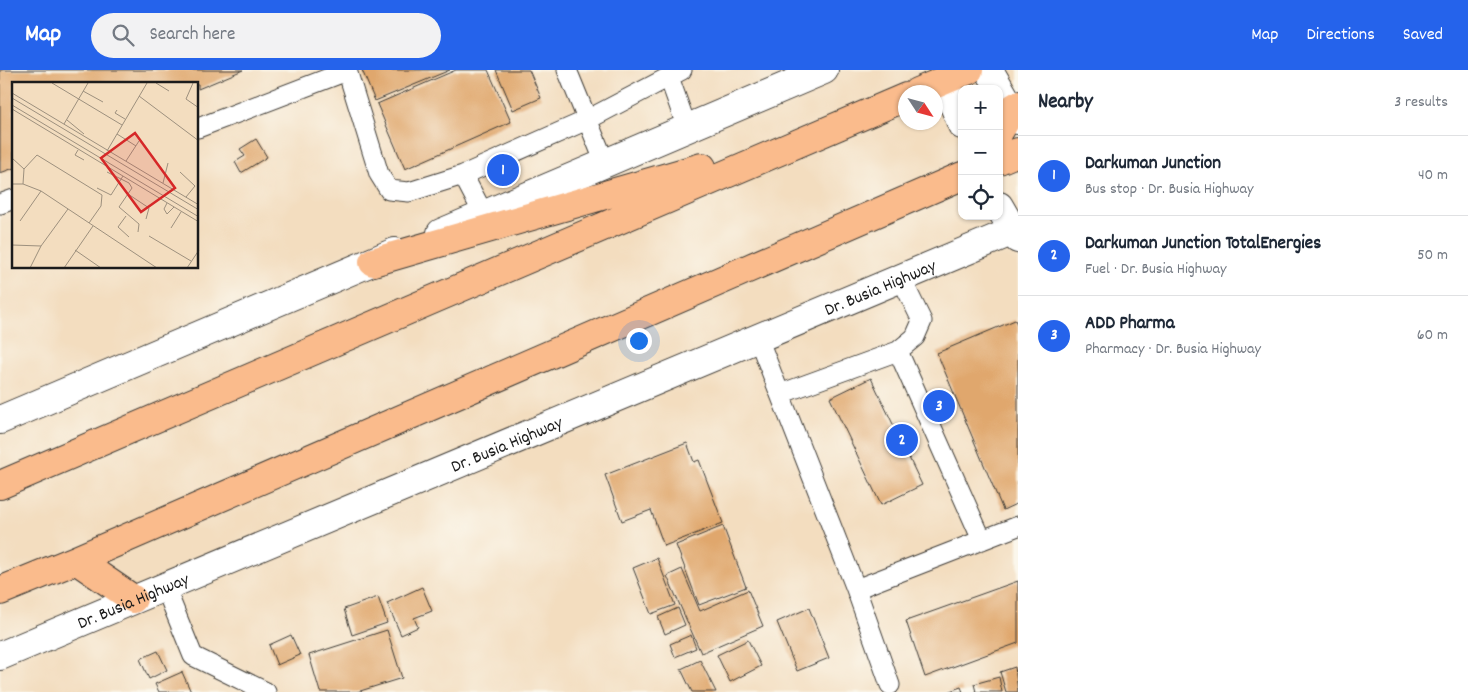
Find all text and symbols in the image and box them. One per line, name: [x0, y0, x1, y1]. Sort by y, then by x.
search box: [91, 13, 441, 58]
text: Map: [25, 18, 61, 52]
icon: search: [109, 21, 137, 49]
text: Search here: [149, 22, 235, 49]
text: Map: [1251, 23, 1278, 48]
text: Directions: [1306, 23, 1375, 48]
text: Saved: [1403, 23, 1443, 48]
inset map: [12, 82, 199, 269]
north arrow: [898, 85, 943, 130]
map controls: [958, 85, 1003, 220]
button: +: [958, 85, 1003, 130]
text: Nearby: [1038, 88, 1093, 118]
text: 3 results: [1394, 91, 1448, 114]
button: −: [958, 130, 1003, 175]
pin: 1: [487, 151, 519, 189]
text: Darkuman Junction: [1085, 151, 1221, 178]
text: 1: [1052, 164, 1056, 187]
text: 40 m: [1418, 164, 1448, 187]
button: locate: [958, 175, 1003, 220]
text: Bus stop · Dr. Busia Highway: [1085, 178, 1254, 201]
text: Darkuman Junction TotalEnergies: [1085, 231, 1321, 258]
text: 2: [1051, 244, 1058, 267]
text: 50 m: [1417, 244, 1448, 267]
street label: Dr. Busia Highway: [821, 255, 941, 324]
text: Fuel · Dr. Busia Highway: [1085, 258, 1226, 281]
text: ADD Pharma: [1085, 311, 1175, 338]
text: 3: [1050, 324, 1058, 347]
text: 60 m: [1417, 324, 1448, 347]
your location: [626, 328, 652, 354]
text: Pharmacy · Dr. Busia Highway: [1085, 338, 1261, 361]
pin: 3: [923, 387, 955, 425]
street label: Dr. Busia Highway: [448, 411, 568, 480]
pin: 2: [886, 421, 918, 459]
street label: Dr. Busia Highway: [74, 568, 194, 637]

